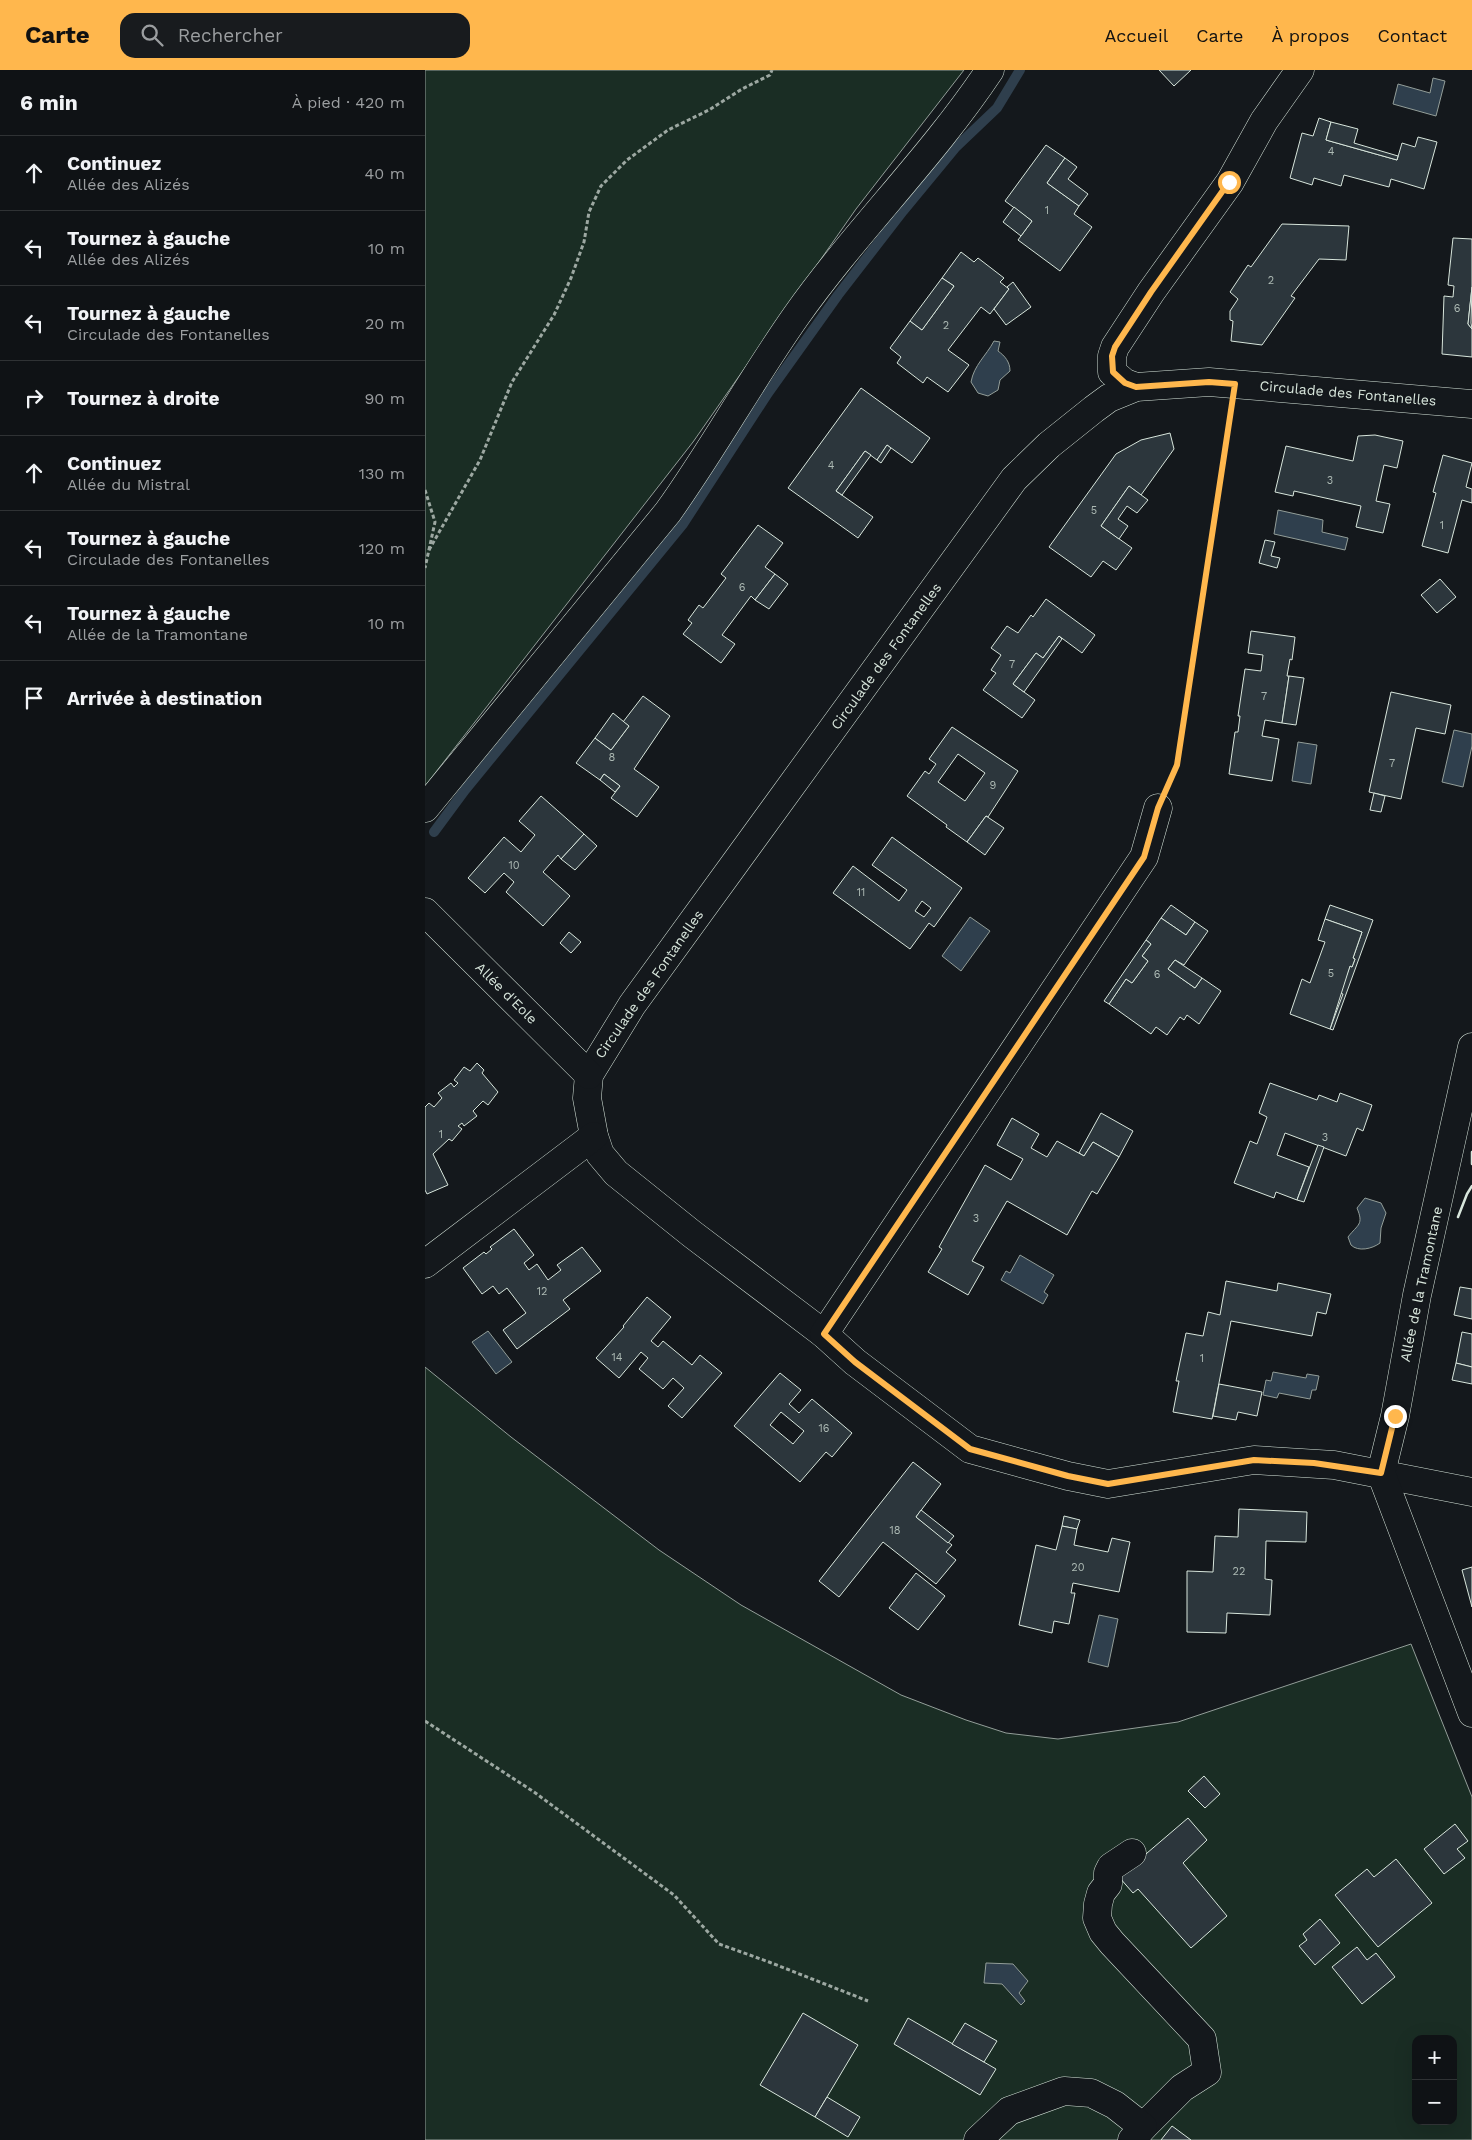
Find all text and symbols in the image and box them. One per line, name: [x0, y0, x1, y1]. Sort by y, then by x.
search box: [120, 13, 470, 58]
text: Carte: [25, 21, 90, 49]
icon: search: [138, 21, 166, 49]
text: Rechercher: [178, 24, 283, 47]
text: Accueil: [1105, 25, 1168, 46]
text: Carte: [1196, 25, 1243, 46]
text: À propos: [1271, 25, 1349, 46]
text: Contact: [1377, 25, 1447, 46]
text: 6 min: [20, 90, 78, 115]
text: À pied · 420 m: [292, 93, 405, 112]
house number: 4: [1328, 145, 1335, 158]
text: Continuez: [67, 152, 161, 175]
icon: ahead: [20, 159, 48, 187]
text: 40 m: [365, 164, 405, 183]
route start: [1218, 171, 1241, 194]
text: Allée des Alizés: [67, 175, 190, 194]
house number: 1: [1045, 204, 1049, 217]
text: Tournez à gauche: [67, 227, 230, 250]
icon: left: [20, 234, 48, 262]
text: 10 m: [368, 239, 405, 258]
text: Allée des Alizés: [67, 250, 190, 269]
house number: 2: [1268, 274, 1274, 287]
text: Tournez à gauche: [67, 302, 230, 325]
house number: 6: [1454, 302, 1461, 315]
icon: left: [20, 309, 48, 337]
text: 20 m: [365, 314, 405, 333]
house number: 2: [943, 319, 949, 332]
text: Circulade des Fontanelles: [67, 325, 270, 344]
street label: Circulade des Fontanelles: [1259, 377, 1437, 409]
icon: right: [20, 384, 48, 412]
text: Tournez à droite: [67, 387, 219, 410]
text: 90 m: [364, 389, 405, 408]
text: Continuez: [67, 452, 161, 475]
icon: ahead: [20, 459, 48, 487]
house number: 4: [828, 459, 835, 472]
text: 130 m: [359, 464, 405, 483]
house number: 3: [1327, 474, 1333, 487]
text: Allée du Mistral: [67, 475, 190, 494]
house number: 5: [1091, 504, 1097, 517]
house number: 1: [1440, 519, 1444, 532]
text: Tournez à gauche: [67, 527, 230, 550]
icon: left: [20, 534, 48, 562]
text: 120 m: [359, 539, 405, 558]
text: Circulade des Fontanelles: [67, 550, 270, 569]
street label: Circulade des Fontanelles: [827, 580, 945, 732]
house number: 6: [739, 581, 746, 594]
text: Tournez à gauche: [67, 602, 230, 625]
icon: left: [20, 609, 48, 637]
text: 10 m: [368, 614, 405, 633]
text: Allée de la Tramontane: [67, 625, 248, 644]
house number: 7: [1009, 658, 1015, 671]
icon: arrive: [20, 684, 48, 712]
text: Arrivée à destination: [67, 687, 262, 710]
house number: 7: [1261, 690, 1267, 703]
house number: 8: [609, 751, 616, 764]
house number: 7: [1389, 757, 1395, 770]
house number: 9: [990, 779, 997, 792]
house number: 10: [508, 859, 520, 872]
house number: 11: [857, 886, 865, 899]
street label: Circulade des Fontanelles: [592, 907, 706, 1061]
street label: Allée d'Eole: [472, 959, 541, 1027]
house number: 5: [1328, 967, 1334, 980]
house number: 6: [1154, 968, 1161, 981]
house number: 1: [439, 1128, 443, 1141]
house number: 3: [1322, 1131, 1328, 1144]
street label: Allée de la Tramontane: [1397, 1205, 1445, 1363]
house number: 3: [973, 1212, 979, 1225]
house number: 12: [537, 1285, 547, 1298]
house number: 14: [611, 1351, 623, 1364]
house number: 1: [1200, 1352, 1204, 1365]
route end: [1384, 1405, 1407, 1428]
house number: 16: [819, 1422, 830, 1435]
house number: 18: [889, 1524, 901, 1537]
house number: 20: [1071, 1561, 1085, 1574]
house number: 22: [1233, 1565, 1245, 1578]
map controls: [1412, 2035, 1457, 2125]
button: +: [1412, 2035, 1457, 2080]
button: −: [1412, 2080, 1457, 2125]

